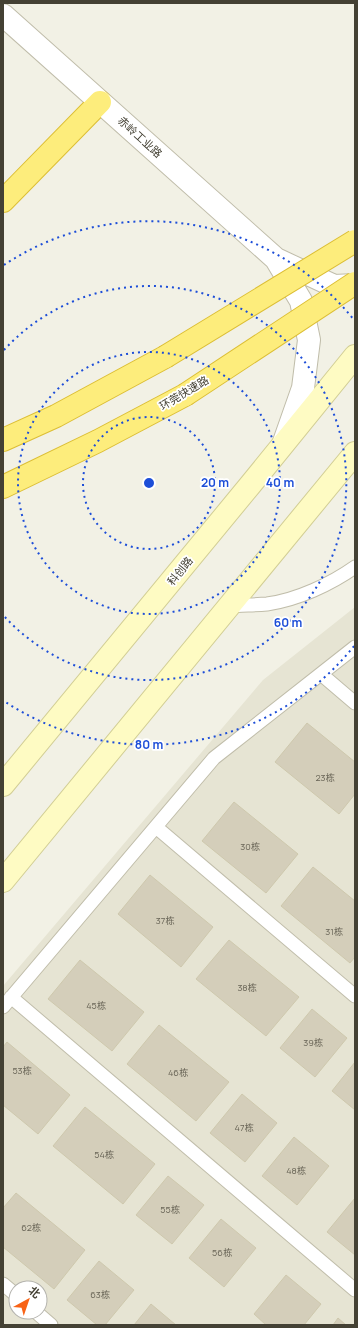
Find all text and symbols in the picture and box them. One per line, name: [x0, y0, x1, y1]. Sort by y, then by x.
street label: 赤岭工业路: [115, 113, 166, 161]
street label: 环莞快速路: [156, 372, 211, 413]
text: 20 m: [201, 474, 229, 491]
text: 40 m: [266, 474, 294, 491]
centre of rings: [142, 476, 156, 490]
street label: 科创路: [163, 553, 196, 588]
text: 60 m: [274, 614, 302, 631]
text: 80 m: [135, 736, 163, 753]
house number: 23栋: [315, 771, 335, 784]
house number: 30栋: [240, 840, 260, 853]
house number: 37栋: [156, 914, 174, 927]
house number: 31栋: [325, 925, 343, 938]
house number: 38栋: [237, 981, 257, 994]
house number: 45栋: [86, 999, 106, 1012]
house number: 39栋: [303, 1036, 323, 1049]
house number: 53栋: [12, 1064, 32, 1077]
house number: 46栋: [168, 1066, 188, 1079]
house number: 47栋: [235, 1121, 253, 1134]
house number: 54栋: [94, 1148, 114, 1161]
house number: 48栋: [286, 1164, 306, 1177]
house number: 55栋: [160, 1203, 180, 1216]
house number: 62栋: [21, 1221, 41, 1234]
house number: 56栋: [212, 1246, 232, 1259]
north arrow: [8, 1280, 48, 1320]
text: 北: [26, 1283, 44, 1301]
house number: 63栋: [90, 1288, 110, 1301]

